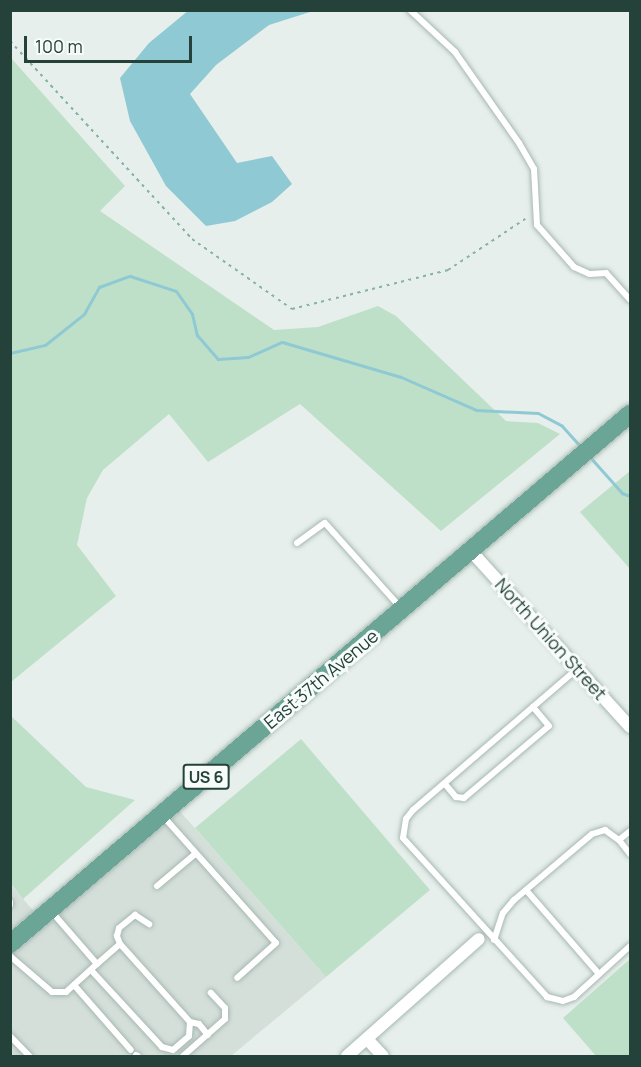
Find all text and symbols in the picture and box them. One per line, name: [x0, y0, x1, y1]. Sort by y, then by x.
scale bar: [27, 24, 195, 62]
text: 100 m: [35, 34, 83, 58]
street label: North Union Street: [491, 574, 611, 704]
street label: East 37th Avenue: [259, 625, 383, 733]
road number: US 6: [182, 764, 230, 790]

